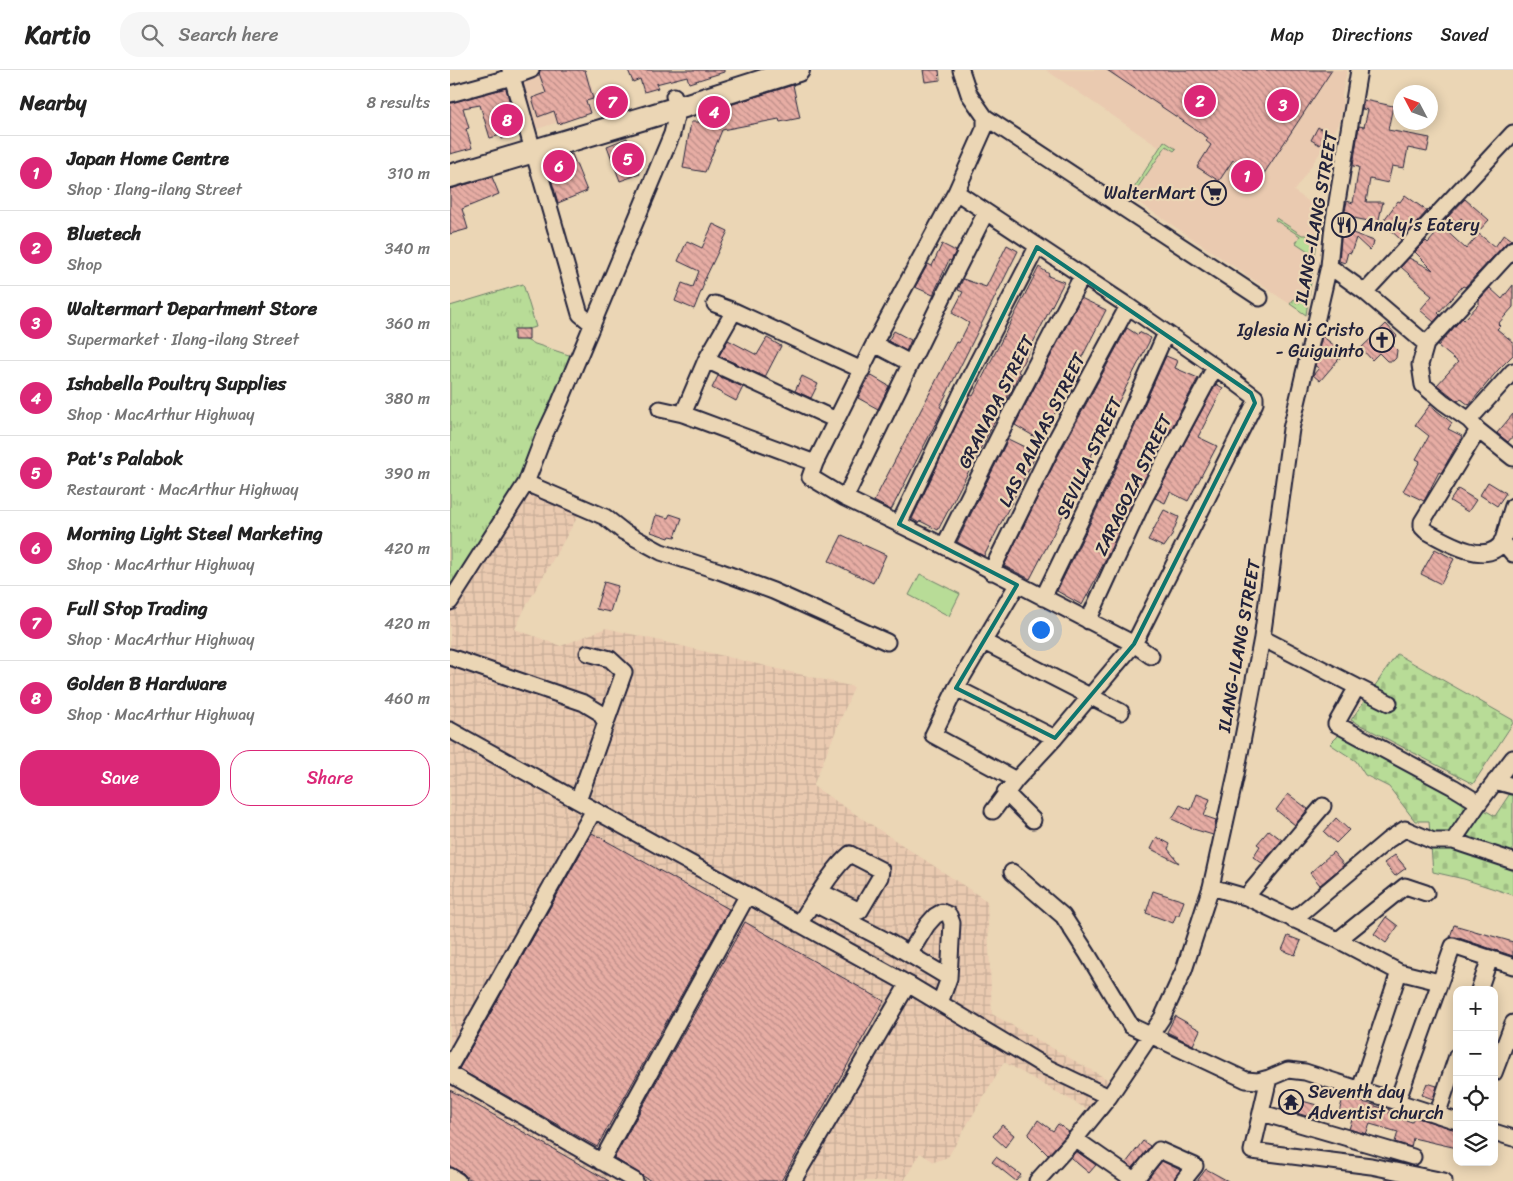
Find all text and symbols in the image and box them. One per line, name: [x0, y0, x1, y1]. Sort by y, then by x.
search box: [120, 12, 470, 57]
text: Kartio: [25, 14, 90, 56]
text: Search here: [178, 18, 279, 51]
text: Map: [1271, 19, 1304, 51]
text: Directions: [1332, 19, 1413, 51]
text: Saved: [1441, 19, 1488, 51]
icon: search: [138, 21, 166, 49]
pin: 2: [1184, 82, 1216, 120]
pin: 7: [596, 83, 628, 121]
text: Nearby: [20, 84, 86, 122]
north arrow: [1393, 85, 1438, 130]
pin: 3: [1267, 86, 1299, 124]
text: 8 results: [367, 88, 430, 117]
pin: 4: [698, 93, 730, 131]
pin: 8: [491, 101, 523, 139]
street label: ILANG-ILANG STREET: [1285, 128, 1347, 308]
pin: 5: [612, 140, 644, 178]
text: Japan Home Centre: [67, 142, 229, 175]
pin: 6: [543, 147, 575, 185]
pin: 1: [1231, 157, 1263, 195]
text: 1: [33, 159, 39, 188]
text: 310 m: [388, 159, 430, 188]
text: Shop · Ilang-ilang Street: [67, 175, 242, 204]
place label: WalterMart: [1104, 177, 1196, 209]
supermarket icon: WalterMart: [1201, 180, 1227, 206]
place label: Analy's Eatery: [1361, 209, 1480, 241]
restaurant icon: Analy's Eatery: [1331, 212, 1357, 238]
text: Bluetech: [67, 217, 141, 250]
text: 2: [31, 234, 41, 263]
text: 340 m: [385, 234, 430, 263]
text: Shop: [67, 250, 102, 279]
text: Waltermart Department Store: [67, 292, 317, 325]
text: 3: [32, 309, 40, 338]
text: 360 m: [386, 309, 430, 338]
place label: Iglesia Ni Cristo - Guiguinto: [1236, 314, 1364, 367]
text: Supermarket · Ilang-ilang Street: [67, 325, 299, 354]
church icon: Iglesia Ni Cristo - Guiguinto: [1369, 327, 1395, 353]
street label: GRANADA STREET: [949, 328, 1044, 474]
street label: LAS PALMAS STREET: [989, 346, 1095, 513]
text: Ishabella Poultry Supplies: [67, 367, 286, 400]
text: 4: [31, 384, 41, 413]
text: 380 m: [385, 384, 430, 413]
street label: SEVILLA STREET: [1047, 390, 1132, 524]
text: Shop · MacArthur Highway: [67, 400, 254, 429]
street label: ZARAGOZA STREET: [1085, 408, 1182, 561]
text: Pat's Palabok: [67, 442, 183, 475]
text: 5: [31, 459, 41, 488]
text: 390 m: [385, 459, 430, 488]
text: Restaurant · MacArthur Highway: [67, 475, 298, 504]
text: Morning Light Steel Marketing: [67, 517, 323, 550]
text: 6: [31, 534, 41, 563]
text: 420 m: [384, 534, 430, 563]
text: Shop · MacArthur Highway: [67, 550, 254, 579]
street label: ILANG-ILANG STREET: [1208, 556, 1270, 736]
text: Full Stop Trading: [67, 592, 208, 625]
text: 7: [31, 609, 41, 638]
text: 420 m: [384, 609, 430, 638]
your location: [1028, 617, 1054, 643]
text: Shop · MacArthur Highway: [67, 625, 254, 654]
text: Golden B Hardware: [67, 667, 227, 700]
text: 8: [31, 684, 41, 713]
text: 460 m: [384, 684, 430, 713]
text: Shop · MacArthur Highway: [67, 700, 254, 729]
button: Save: [20, 750, 220, 806]
button: Share: [230, 750, 430, 806]
map controls: [1453, 986, 1498, 1166]
button: +: [1453, 986, 1498, 1031]
button: −: [1453, 1031, 1498, 1076]
place label: Seventh day Adventist church: [1307, 1076, 1444, 1129]
button: locate: [1453, 1076, 1498, 1121]
temple icon: Seventh day Adventist church: [1278, 1089, 1304, 1115]
button: layers: [1453, 1121, 1498, 1166]

